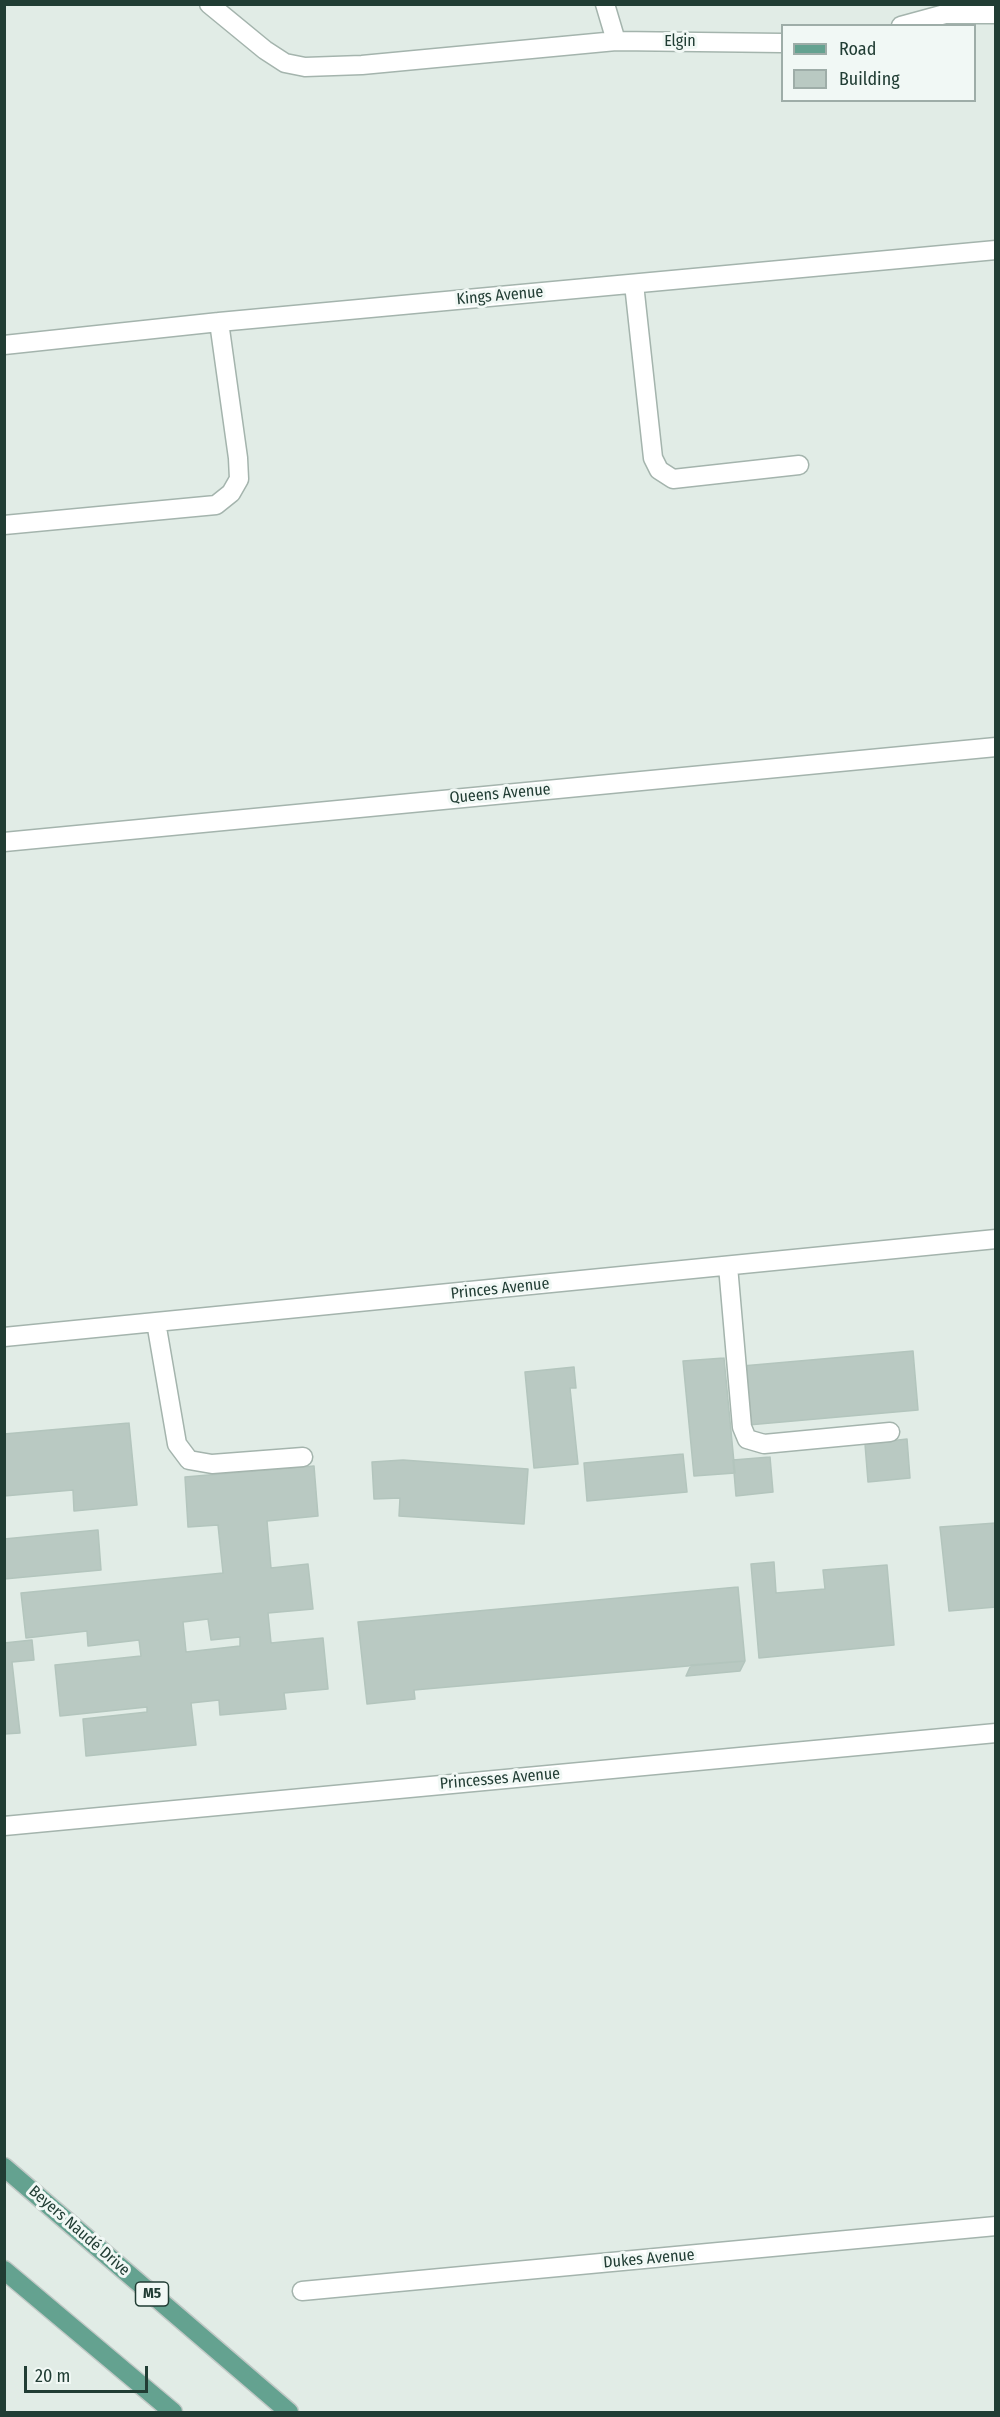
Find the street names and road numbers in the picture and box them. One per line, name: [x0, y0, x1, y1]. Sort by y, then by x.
street label: Elgin: [664, 32, 696, 52]
street label: Kings Avenue: [456, 283, 544, 309]
street label: Queens Avenue: [449, 780, 551, 808]
street label: Princes Avenue: [450, 1274, 550, 1304]
street label: Princesses Avenue: [439, 1764, 561, 1794]
street label: Beyers Naudé Drive: [25, 2182, 133, 2280]
street label: Dukes Avenue: [603, 2245, 695, 2273]
road number: M5: [136, 2282, 168, 2306]

